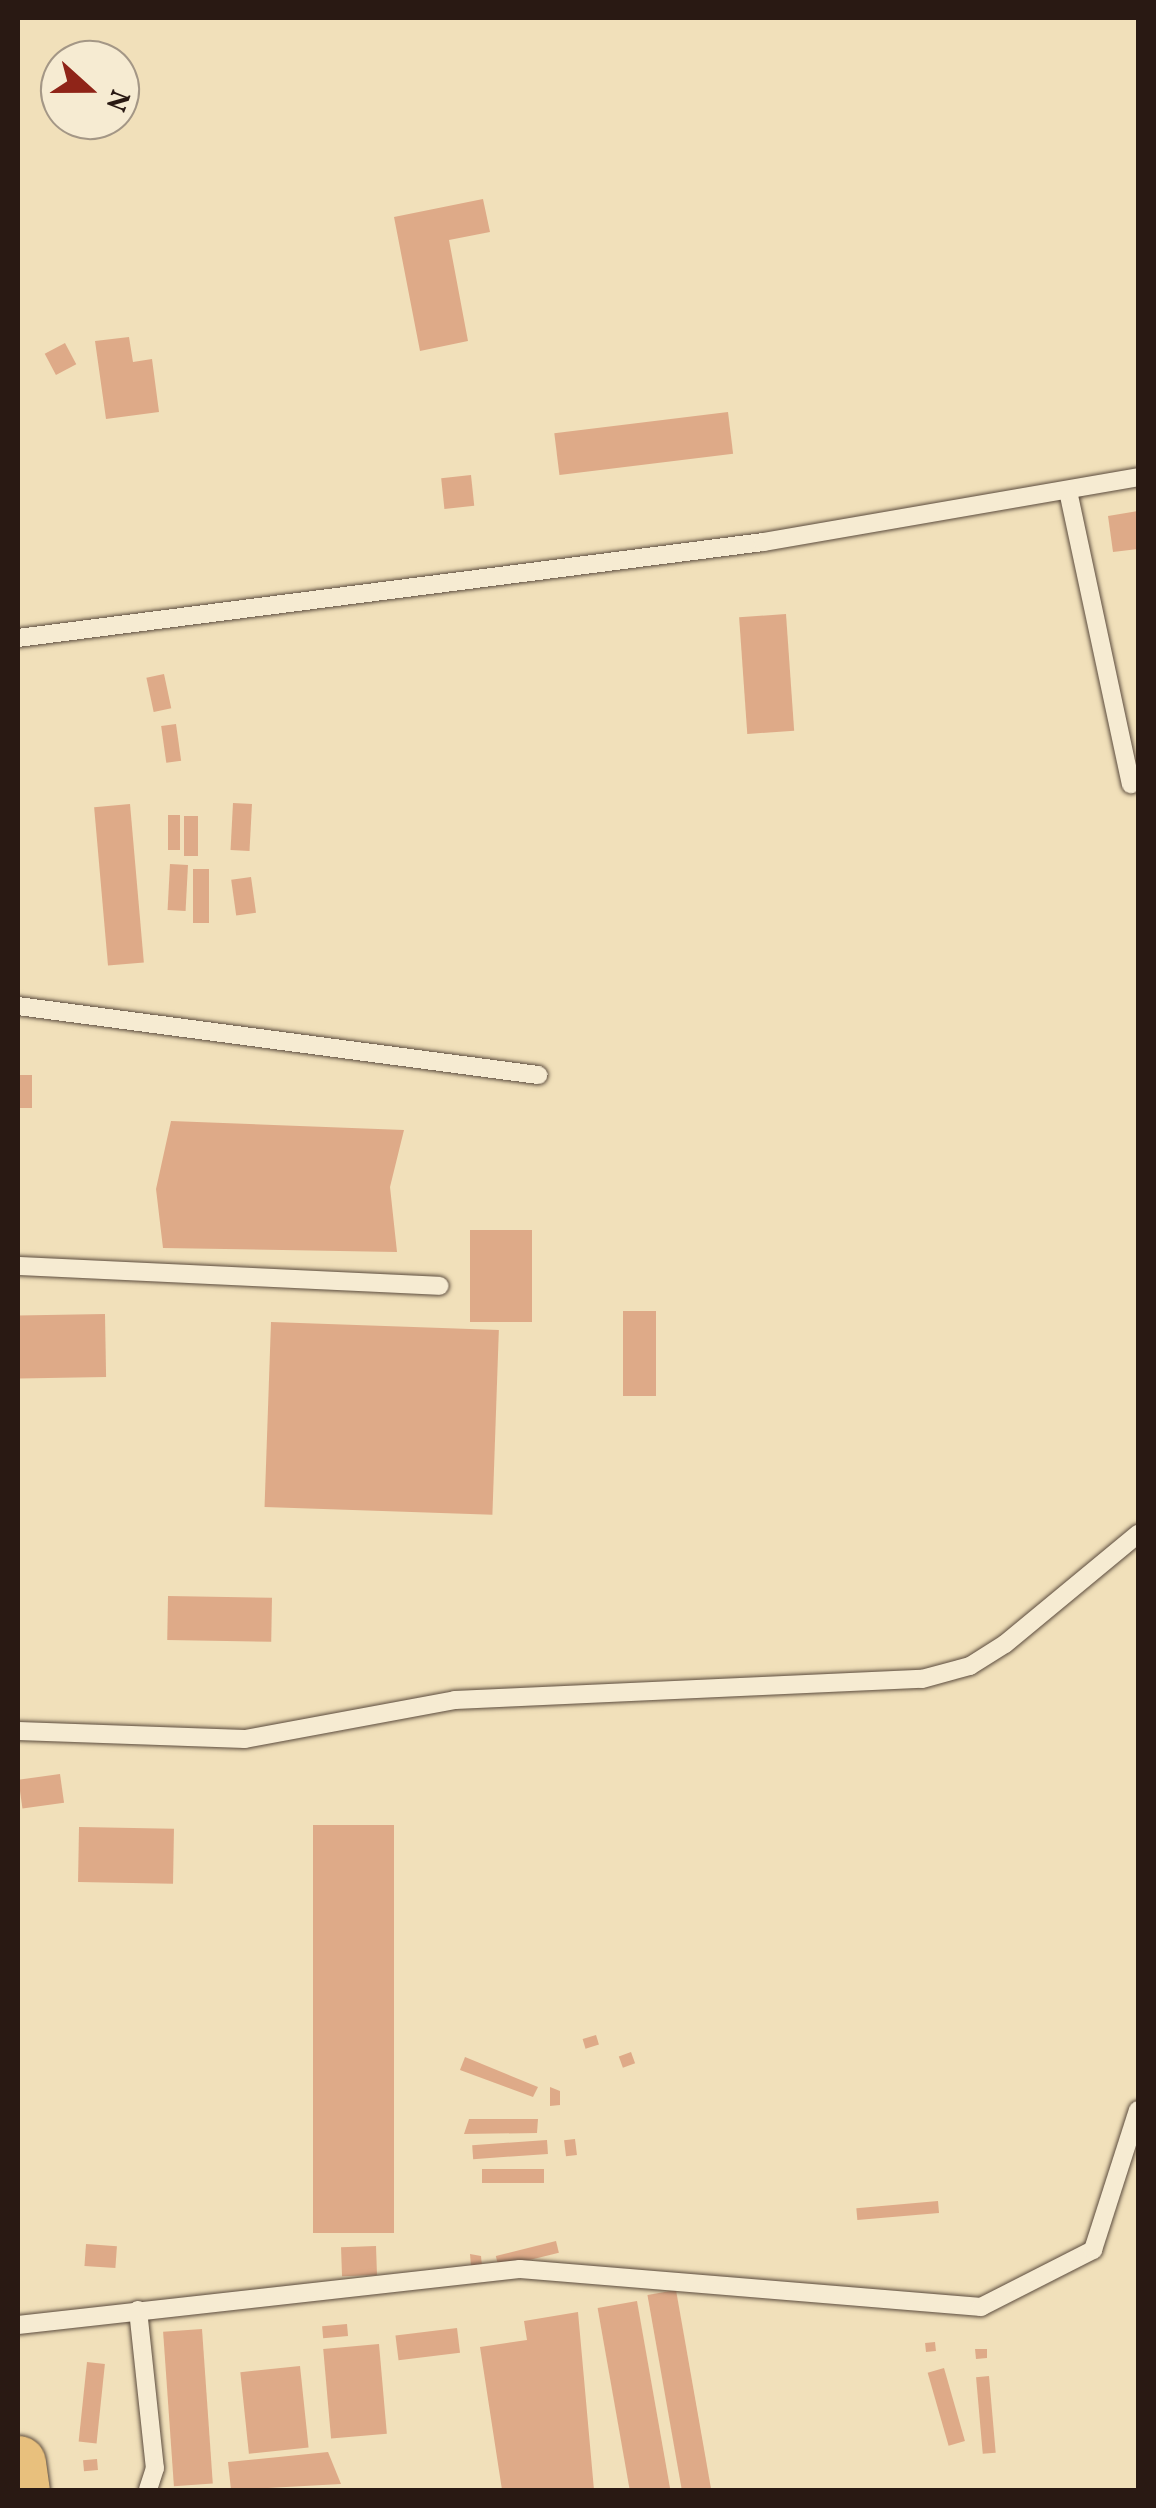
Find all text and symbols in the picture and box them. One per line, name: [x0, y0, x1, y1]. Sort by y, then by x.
north arrow: [40, 40, 140, 140]
text: N: [95, 84, 138, 117]

